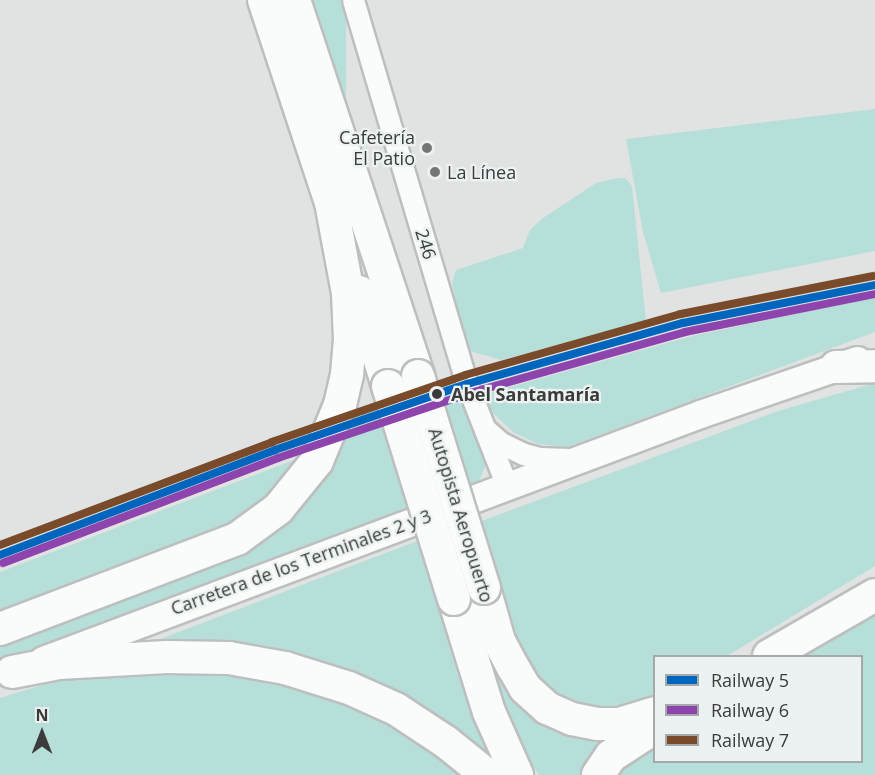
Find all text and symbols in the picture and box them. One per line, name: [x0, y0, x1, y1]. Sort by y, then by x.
place label: Cafetería El Patio: [339, 127, 415, 170]
marker: Cafetería El Patio: [420, 141, 434, 155]
place label: La Línea: [447, 161, 516, 183]
marker: La Línea: [428, 165, 442, 179]
street label: 246: [411, 226, 441, 262]
place label: Abel Santamaría: [451, 383, 600, 405]
marker: Abel Santamaría: [428, 385, 446, 403]
street label: Autopista Aeropuerto: [424, 425, 498, 605]
street label: Carretera de los Terminales 2 y 3: [168, 505, 434, 619]
legend: [653, 655, 863, 763]
text: Railway 5: [711, 668, 789, 692]
text: Railway 6: [711, 698, 789, 722]
north arrow: [12, 703, 72, 763]
text: N: [35, 704, 49, 726]
text: Railway 7: [711, 728, 789, 752]

